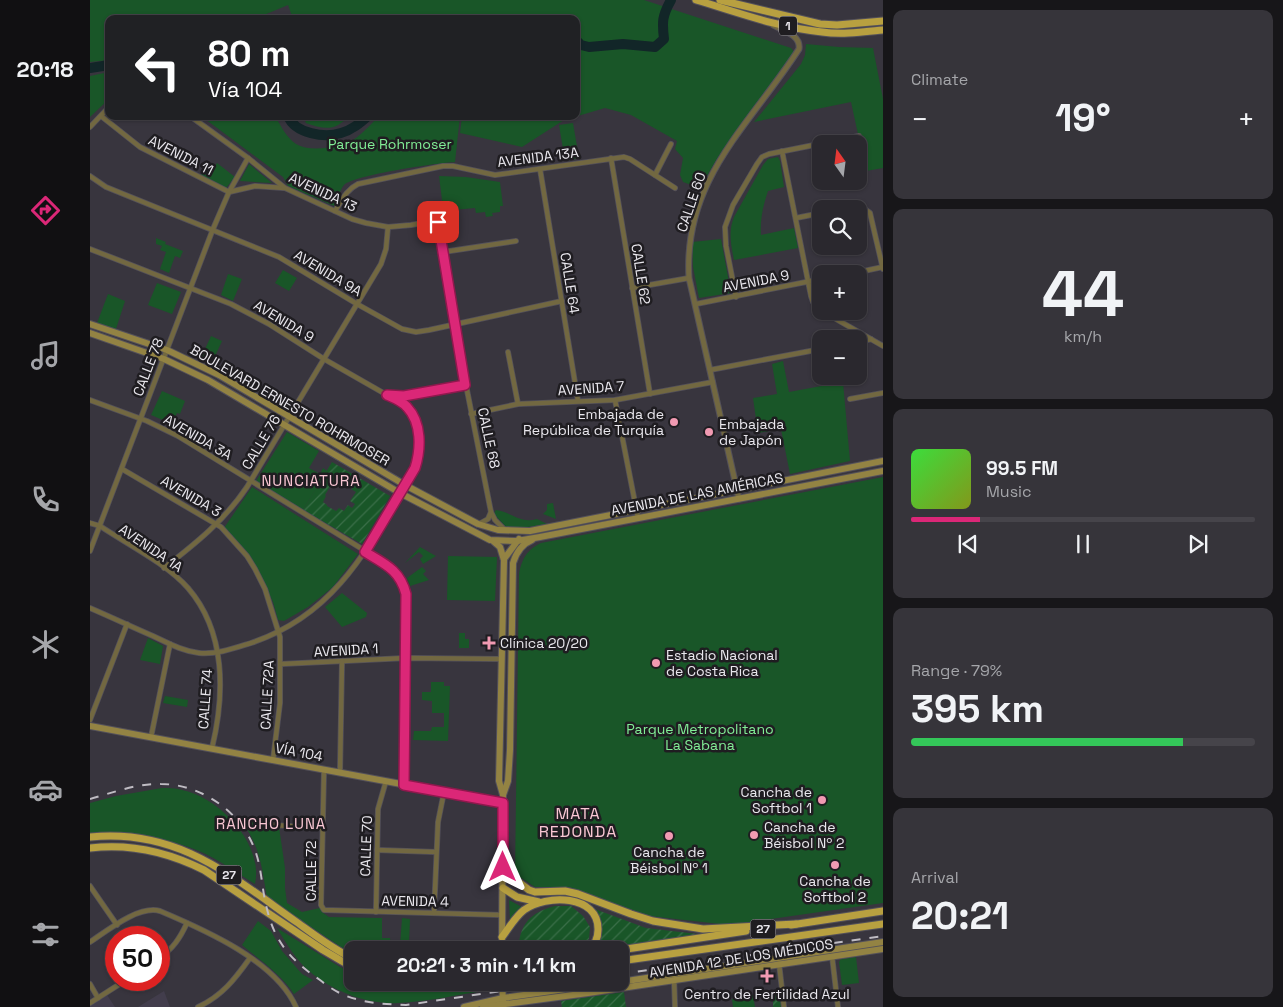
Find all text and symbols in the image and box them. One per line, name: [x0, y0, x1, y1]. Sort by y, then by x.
road number: 1: [779, 16, 797, 36]
text: 80 m: [208, 32, 290, 76]
icon: left: [125, 35, 190, 100]
text: 20:18: [16, 55, 74, 83]
text: Climate: [911, 69, 968, 90]
text: Vía 104: [208, 75, 282, 103]
text: 19°: [1055, 94, 1111, 142]
text: −: [911, 101, 928, 137]
text: +: [1238, 101, 1255, 137]
street label: AVENIDA 11: [146, 131, 216, 179]
park label: Parque Rohrmoser: [328, 135, 452, 153]
north arrow: [812, 135, 868, 190]
map controls: [812, 135, 867, 385]
street label: AVENIDA 13A: [496, 143, 580, 171]
street label: AVENIDA 13: [286, 168, 360, 216]
street label: CALLE 60: [672, 170, 710, 234]
icon: directions: [28, 193, 63, 228]
button: search: [812, 200, 867, 255]
pin: [417, 201, 459, 243]
icon: arrive: [424, 208, 452, 236]
street label: CALLE 62: [627, 242, 655, 306]
street label: AVENIDA 9A: [291, 246, 365, 300]
street label: CALLE 64: [556, 251, 584, 315]
text: 44: [1042, 252, 1124, 335]
button: +: [812, 265, 867, 320]
street label: AVENIDA 9: [721, 266, 791, 296]
street label: AVENIDA 9: [251, 296, 317, 346]
text: km/h: [1064, 326, 1102, 347]
button: −: [812, 330, 867, 385]
street label: CALLE 78: [129, 335, 167, 399]
icon: music: [28, 338, 63, 373]
street label: BOULEVARD ERNESTO ROHRMOSER: [187, 340, 393, 470]
street label: AVENIDA 7: [557, 377, 625, 399]
place label: Embajada de República de Turquía: [523, 405, 664, 439]
street label: CALLE 68: [474, 406, 504, 470]
street label: AVENIDA 3A: [161, 410, 236, 464]
street label: CALLE 76: [238, 411, 284, 473]
place label: Embajada de Japón: [719, 415, 784, 449]
marker: Embajada de República de Turquía: [668, 416, 680, 428]
marker: Embajada de Japón: [703, 426, 715, 438]
text: 99.5 FM: [986, 456, 1058, 481]
street label: AVENIDA DE LAS AMÉRICAS: [609, 468, 785, 520]
street label: AVENIDA 3: [157, 471, 225, 521]
district label: NUNCIATURA: [261, 471, 361, 490]
text: Music: [986, 481, 1032, 502]
icon: phone: [28, 482, 63, 517]
street label: AVENIDA 1A: [116, 520, 187, 576]
icon: previous: [954, 530, 982, 558]
icon: pause: [1069, 530, 1097, 558]
icon: next: [1184, 530, 1212, 558]
icon: climate: [28, 627, 63, 662]
place label: Clínica 20/20: [500, 634, 588, 652]
marker: Clínica 20/20: [482, 636, 496, 650]
street label: AVENIDA 1: [313, 639, 379, 661]
place label: Estadio Nacional de Costa Rica: [666, 646, 778, 680]
marker: Estadio Nacional de Costa Rica: [650, 657, 662, 669]
street label: CALLE 72A: [256, 660, 278, 730]
text: Range · 79%: [911, 660, 1002, 681]
street label: CALLE 74: [194, 668, 216, 730]
text: 395 km: [911, 685, 1044, 733]
park label: Parque Metropolitano La Sabana: [626, 720, 774, 754]
street label: VÍA 104: [274, 739, 324, 765]
icon: car: [28, 772, 63, 807]
place label: Cancha de Softbol 1: [740, 783, 812, 817]
marker: Cancha de Softbol 1: [816, 794, 828, 806]
district label: MATA REDONDA: [539, 803, 617, 842]
district label: RANCHO LUNA: [216, 814, 326, 833]
street label: CALLE 70: [356, 815, 376, 877]
place label: Cancha de Béisbol Nº 2: [764, 818, 845, 852]
marker: Cancha de Béisbol Nº 2: [748, 829, 760, 841]
marker: Cancha de Béisbol Nº 1: [663, 830, 675, 842]
position arrow: [476, 840, 528, 892]
street label: CALLE 72: [302, 841, 320, 901]
place label: Cancha de Béisbol Nº 1: [630, 843, 708, 877]
marker: Cancha de Softbol 2: [829, 859, 841, 871]
road number: 27: [216, 866, 242, 884]
text: Arrival: [911, 867, 959, 888]
place label: Cancha de Softbol 2: [799, 872, 871, 906]
street label: AVENIDA 4: [381, 891, 449, 911]
text: 20:21: [911, 892, 1009, 940]
icon: filters: [28, 917, 63, 952]
road number: 27: [750, 920, 776, 939]
speed limit sign: 50: [105, 926, 170, 991]
street label: AVENIDA 12 DE LOS MÉDICOS: [648, 935, 834, 981]
text: 20:21 · 3 min · 1.1 km: [397, 953, 576, 978]
marker: Centro de Fertilidad Azul: [760, 969, 774, 983]
place label: Centro de Fertilidad Azul: [684, 985, 850, 1003]

